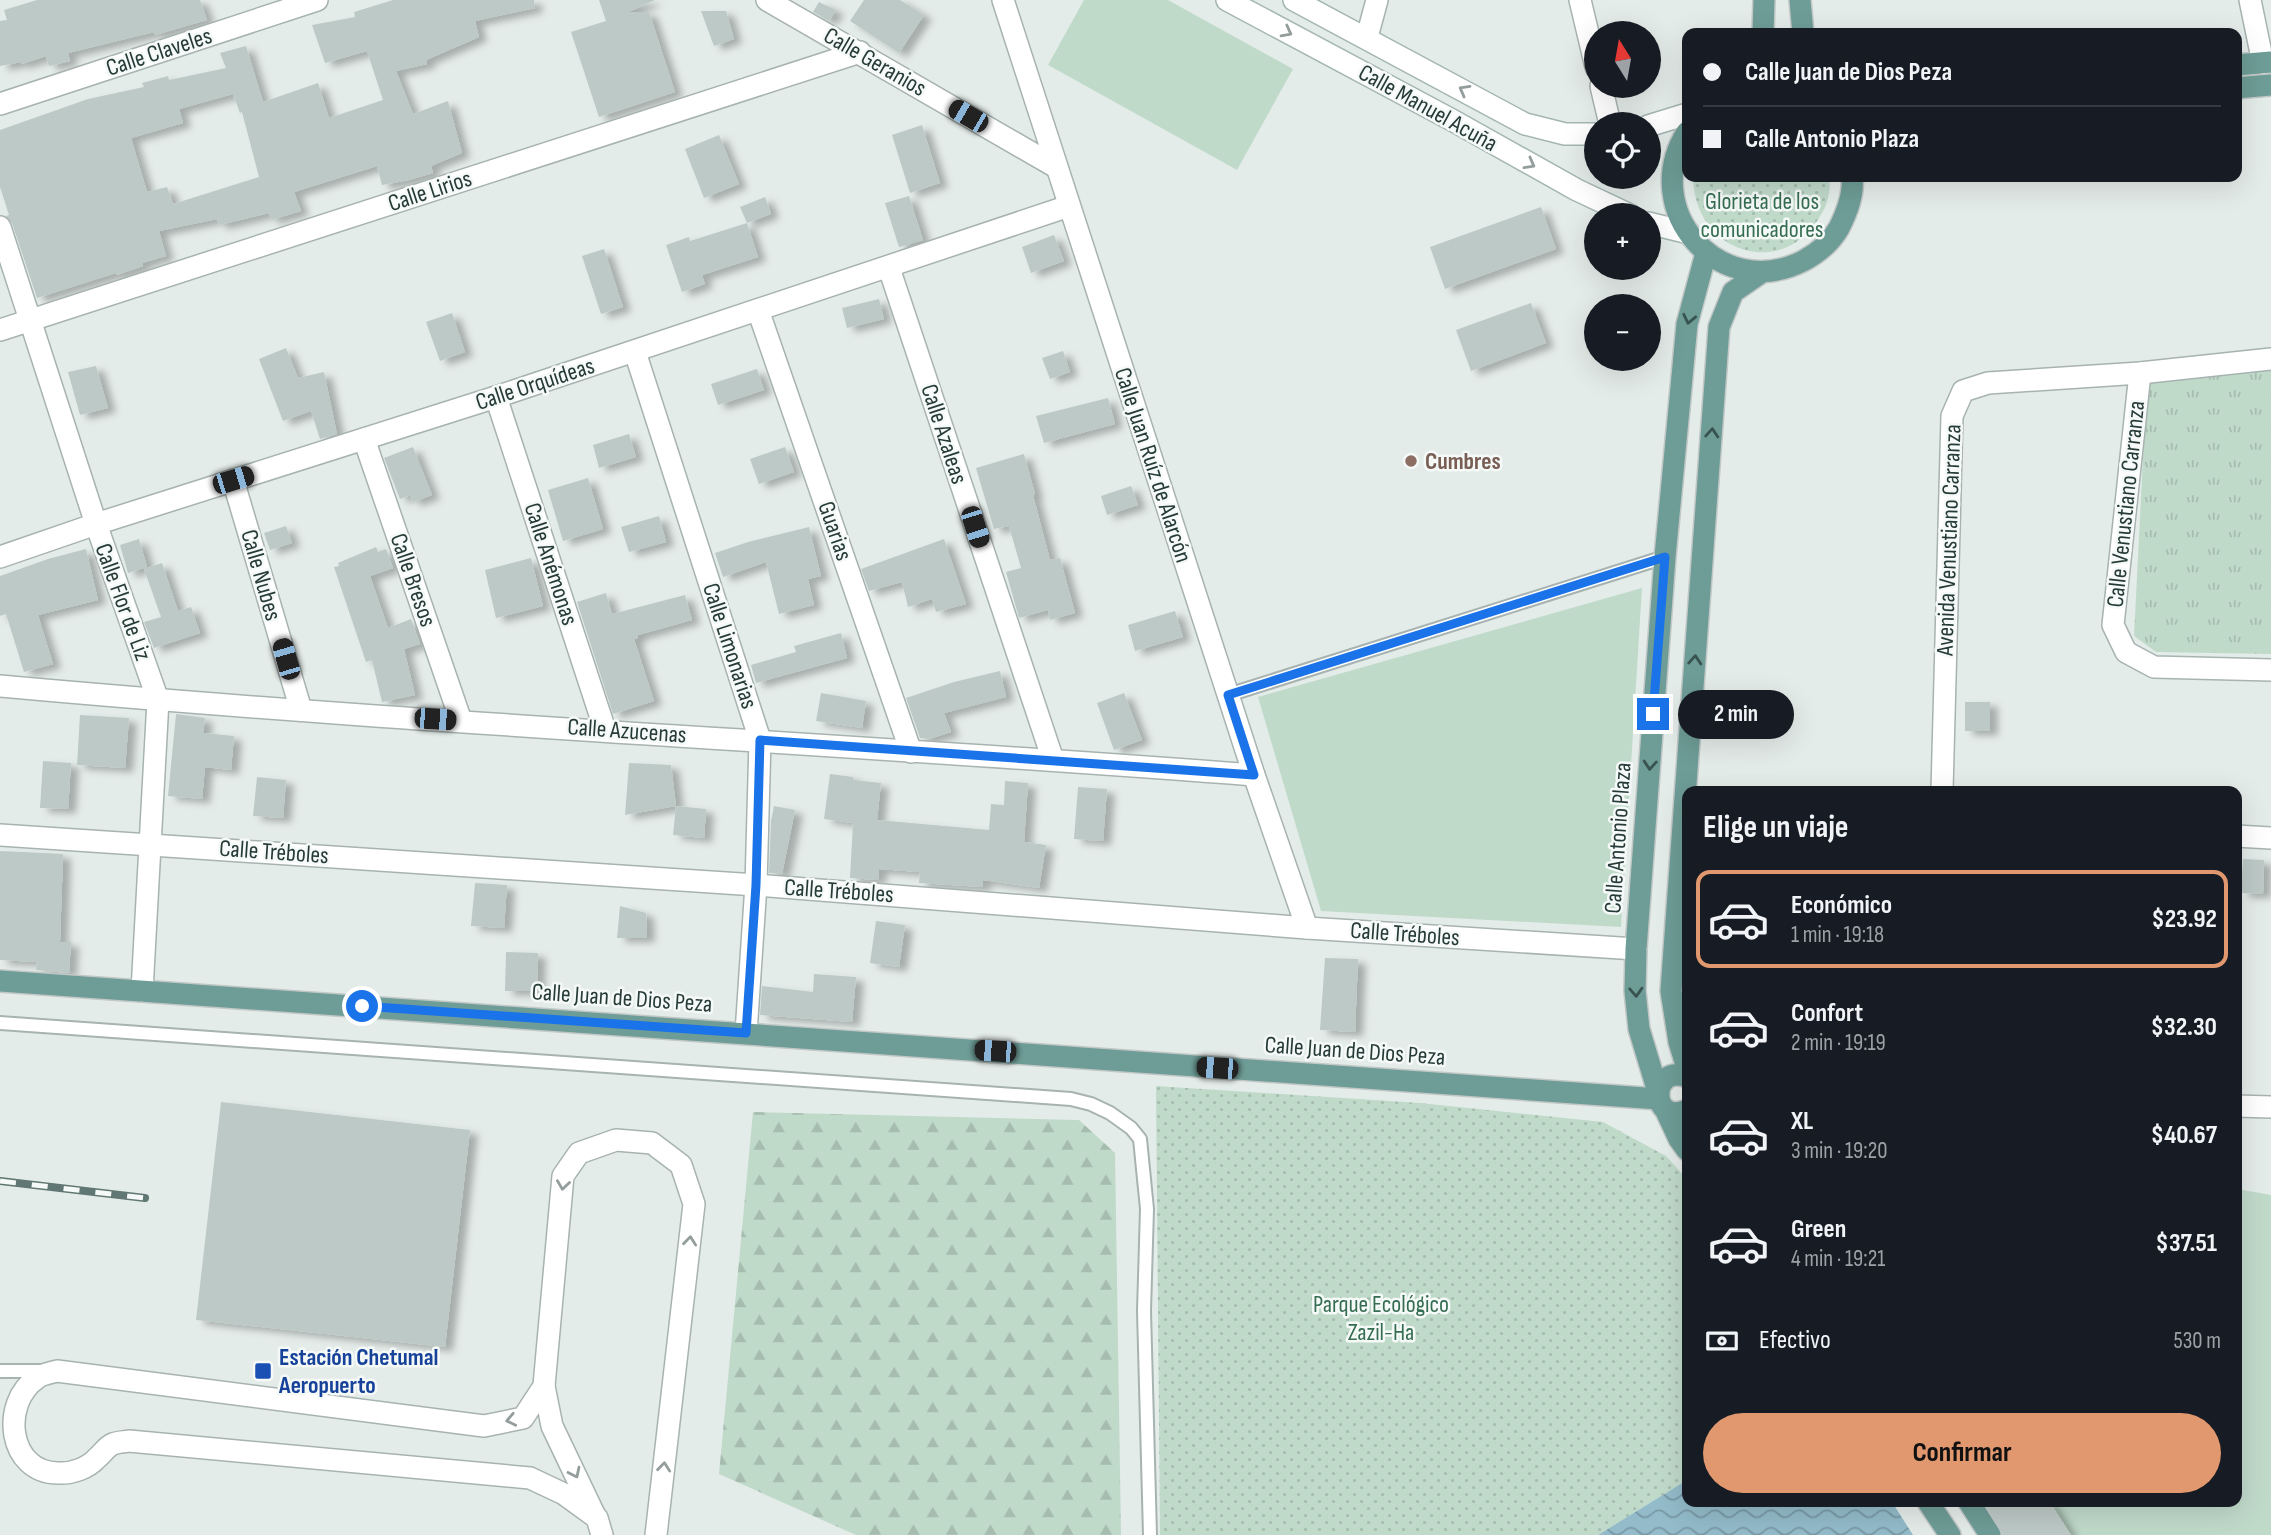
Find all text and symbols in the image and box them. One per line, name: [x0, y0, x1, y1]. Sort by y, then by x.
street label: Calle Claveles: [102, 21, 216, 83]
street label: Calle Geranios: [819, 21, 931, 103]
north arrow: [1584, 21, 1661, 98]
map controls: [1584, 21, 1661, 371]
one-way arrow: [1280, 24, 1292, 37]
text: Calle Juan de Dios Peza: [1745, 57, 1952, 88]
street label: Calle Manuel Acuña: [1353, 58, 1503, 158]
one-way arrow: [1459, 85, 1472, 99]
car: [945, 96, 992, 136]
button: locate: [1584, 112, 1661, 189]
text: Calle Antonio Plaza: [1745, 124, 1919, 155]
one-way arrow: [1523, 156, 1535, 169]
street label: Calle Lirios: [385, 164, 475, 218]
park label: Glorieta de los comunicadores: [1701, 187, 1823, 244]
button: +: [1584, 203, 1661, 280]
button: −: [1584, 294, 1661, 371]
one-way arrow: [1682, 313, 1697, 325]
street label: Calle Orquídeas: [472, 351, 598, 417]
street label: Calle Juan Ruíz de Alarcón: [1108, 364, 1198, 566]
street label: Calle Azaleas: [914, 380, 974, 488]
street label: Calle Venustiano Carranza: [2101, 399, 2151, 609]
street label: Avenida Venustiano Carranza: [1930, 424, 1968, 657]
one-way arrow: [1704, 427, 1719, 438]
place label: Cumbres: [1425, 447, 1501, 476]
marker: Cumbres: [1403, 453, 1419, 469]
car: [210, 464, 257, 496]
street label: Guarias: [811, 498, 859, 564]
street label: Calle Anémonas: [518, 499, 584, 629]
car: [959, 504, 992, 550]
street label: Calle Nubes: [234, 526, 288, 624]
street label: Calle Bresos: [384, 529, 442, 631]
street label: Calle Flor de Liz: [88, 539, 158, 665]
street label: Calle Limonarias: [696, 580, 764, 712]
car: [271, 636, 302, 682]
one-way arrow: [1687, 654, 1702, 665]
callout: 2 min: [1678, 690, 1793, 738]
route end: [1637, 698, 1669, 730]
text: 2 min: [1714, 700, 1758, 728]
car: [414, 707, 457, 731]
street label: Calle Azucenas: [567, 712, 687, 750]
one-way arrow: [1643, 760, 1658, 771]
street label: Calle Antonio Plaza: [1598, 762, 1638, 914]
text: Elige un viaje: [1703, 808, 1848, 847]
street label: Calle Tréboles: [218, 834, 330, 870]
street label: Calle Tréboles: [783, 873, 895, 909]
icon: car: [1707, 888, 1770, 951]
text: Económico: [1791, 890, 1892, 921]
text: $23.92: [2151, 904, 2217, 935]
street label: Calle Tréboles: [1349, 916, 1461, 952]
text: 1 min · 19:18: [1791, 921, 1884, 949]
street label: Calle Juan de Dios Peza: [531, 977, 713, 1019]
one-way arrow: [1628, 987, 1643, 998]
route start: [346, 990, 378, 1022]
icon: car: [1707, 996, 1770, 1059]
text: Confort: [1791, 998, 1863, 1029]
text: $32.30: [2151, 1012, 2217, 1043]
text: 2 min · 19:19: [1791, 1029, 1886, 1057]
street label: Calle Juan de Dios Peza: [1264, 1030, 1446, 1072]
car: [974, 1039, 1017, 1063]
car: [1196, 1056, 1239, 1080]
icon: car: [1707, 1104, 1770, 1167]
text: XL: [1791, 1106, 1813, 1137]
text: $40.67: [2151, 1120, 2217, 1151]
text: 3 min · 19:20: [1791, 1137, 1887, 1165]
one-way arrow: [555, 1179, 570, 1191]
icon: car: [1707, 1212, 1770, 1275]
text: Green: [1791, 1214, 1846, 1245]
text: $37.51: [2156, 1228, 2217, 1259]
one-way arrow: [682, 1235, 697, 1247]
text: 4 min · 19:21: [1791, 1245, 1885, 1273]
park label: Parque Ecológico Zazil-Ha: [1313, 1290, 1449, 1347]
icon: cash: [1703, 1322, 1741, 1360]
text: Efectivo: [1759, 1325, 1831, 1356]
text: 530 m: [2173, 1327, 2221, 1355]
place label: Estación Chetumal Aeropuerto: [278, 1343, 438, 1400]
marker: Estación Chetumal Aeropuerto: [253, 1361, 273, 1381]
one-way arrow: [505, 1412, 517, 1427]
button: Confirmar: [1703, 1413, 2221, 1493]
one-way arrow: [656, 1461, 671, 1472]
one-way arrow: [567, 1466, 581, 1478]

